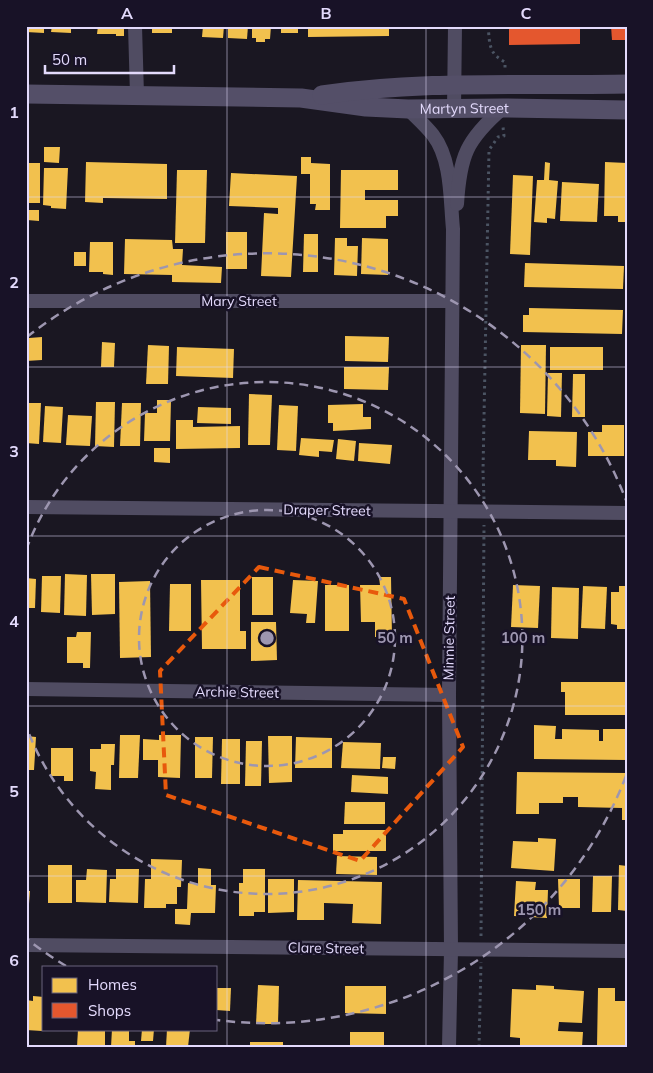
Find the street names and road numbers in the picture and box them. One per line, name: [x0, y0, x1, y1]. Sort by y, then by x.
street label: Martyn Street: [420, 99, 509, 118]
street label: Mary Street: [201, 292, 277, 310]
street label: Draper Street: [283, 500, 371, 520]
street label: Minnie Street: [439, 595, 459, 681]
street label: Archie Street: [195, 682, 279, 702]
street label: Clare Street: [288, 938, 364, 958]

